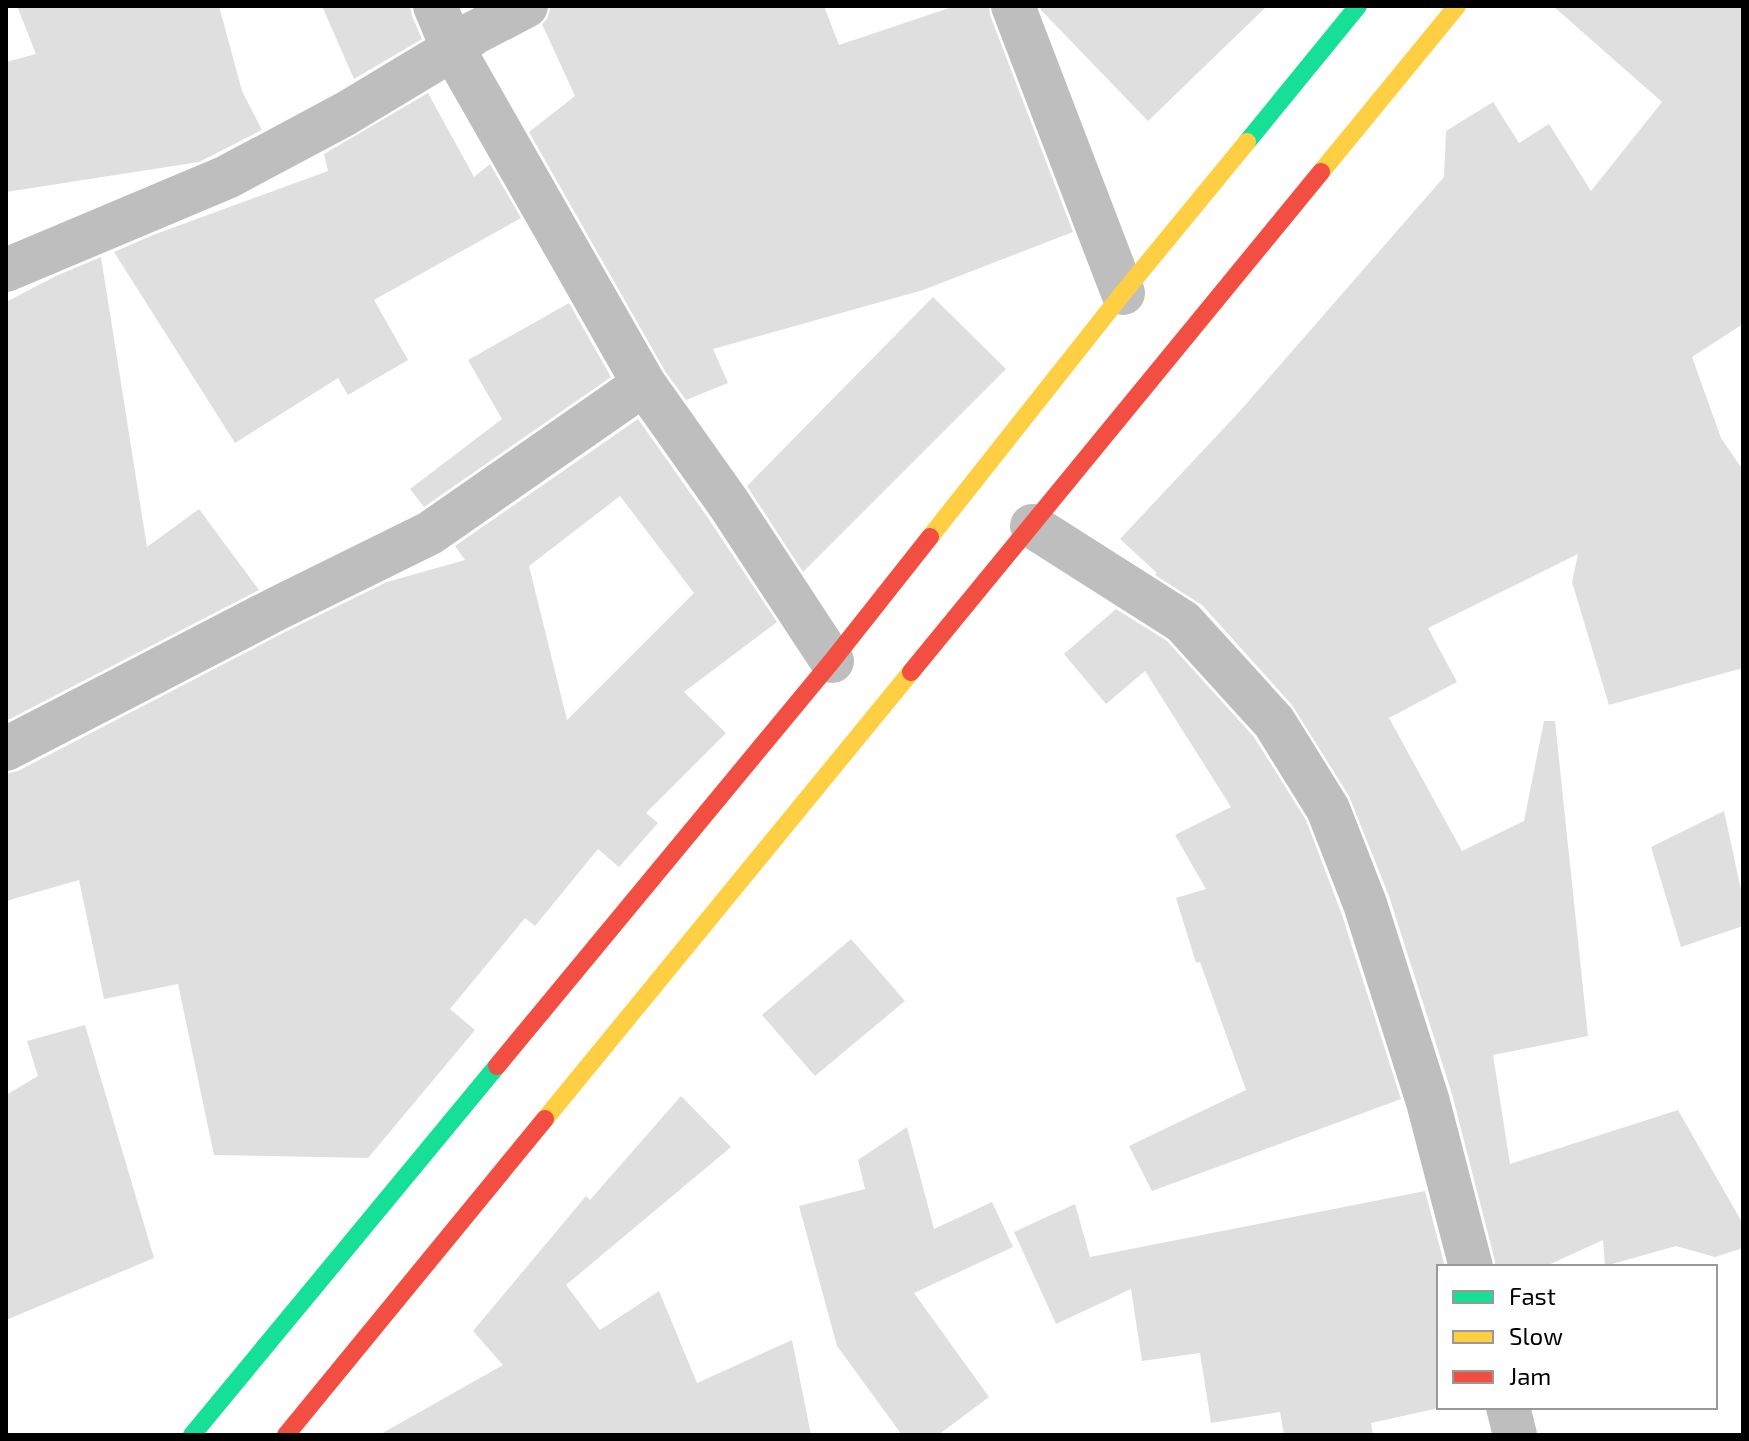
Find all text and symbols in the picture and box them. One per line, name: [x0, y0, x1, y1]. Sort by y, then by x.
legend: [1437, 1265, 1717, 1409]
text: Fast: [1509, 1281, 1556, 1310]
text: Slow: [1509, 1321, 1563, 1350]
text: Jam: [1509, 1361, 1551, 1390]

